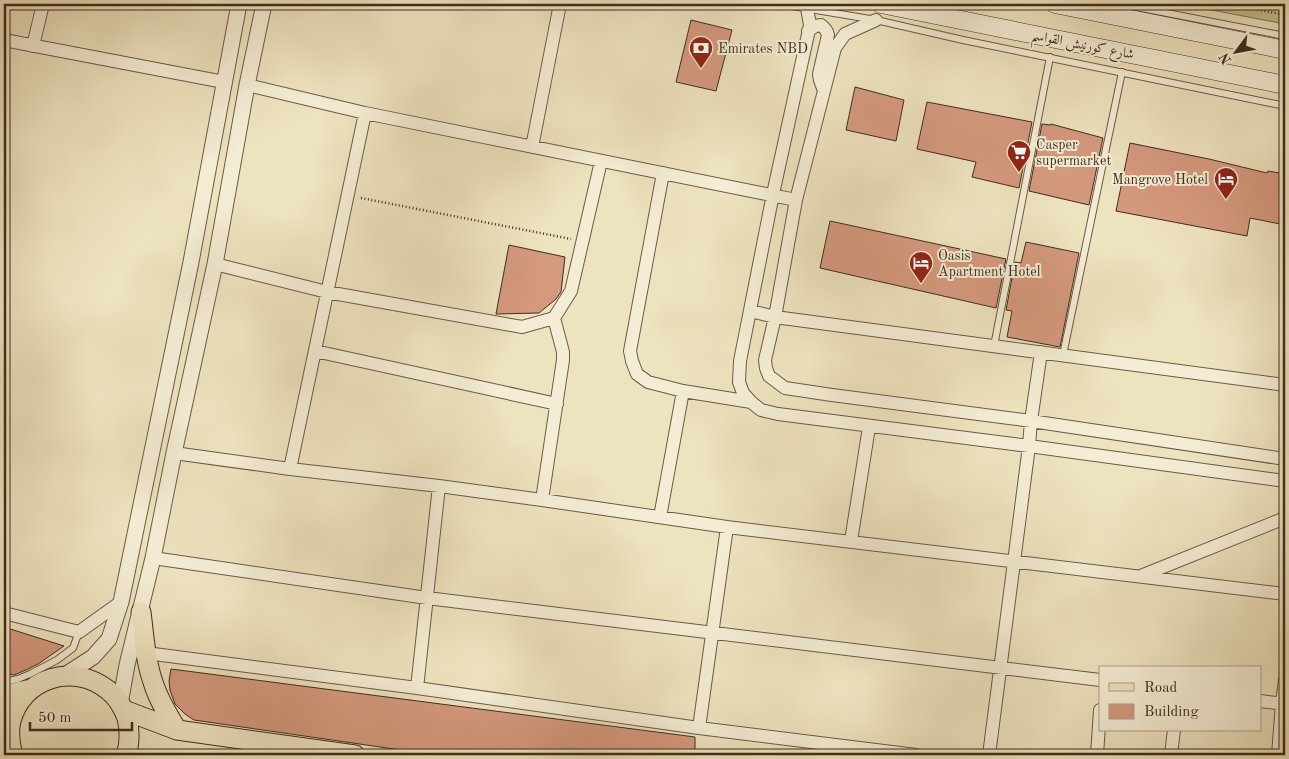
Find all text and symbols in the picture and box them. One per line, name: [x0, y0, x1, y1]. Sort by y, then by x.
street label: شارع كورنيش القواسم: [1029, 28, 1135, 68]
north arrow: [1212, 28, 1262, 78]
bank icon: Emirates NBD: [688, 35, 714, 69]
place label: Emirates NBD: [718, 42, 808, 56]
text: N: [1217, 50, 1235, 67]
place label: Casper supermarket: [1036, 138, 1111, 168]
supermarket icon: Casper supermarket: [1006, 139, 1032, 173]
hotel icon: Mangrove Hotel: [1213, 166, 1239, 200]
place label: Mangrove Hotel: [1112, 173, 1208, 187]
place label: Oasis Apartment Hotel: [938, 249, 1041, 279]
hotel icon: Oasis Apartment Hotel: [908, 250, 934, 284]
legend: [1099, 666, 1262, 732]
text: Road: [1144, 681, 1178, 696]
scale bar: [30, 699, 132, 731]
text: Building: [1144, 705, 1199, 720]
text: 50 m: [38, 711, 72, 726]

